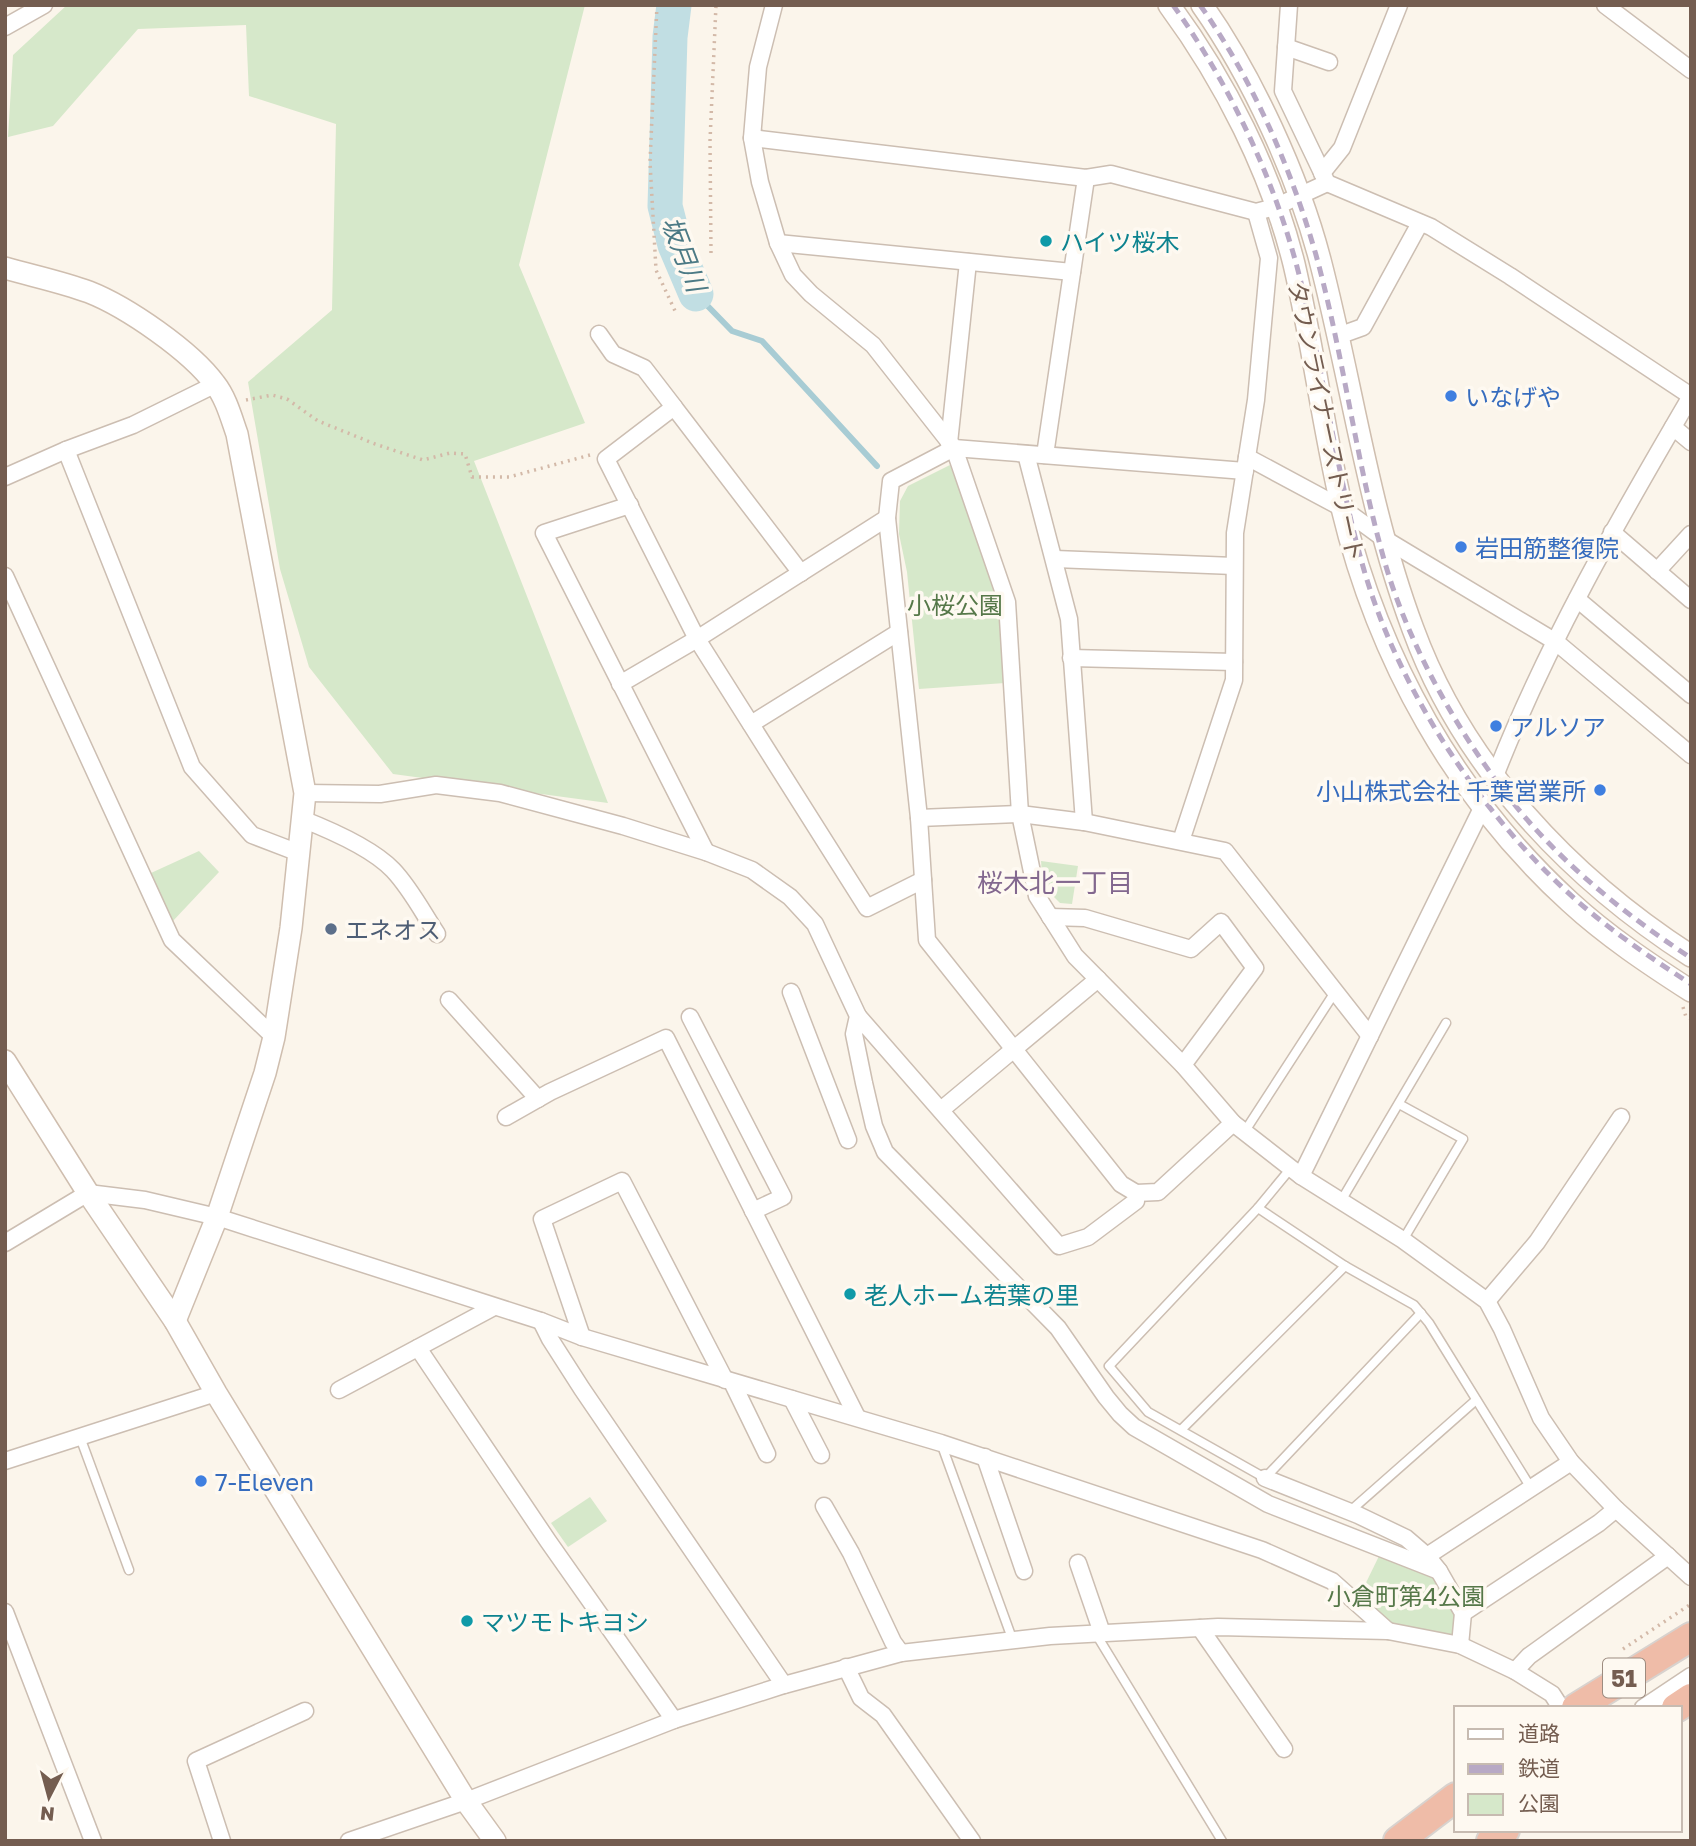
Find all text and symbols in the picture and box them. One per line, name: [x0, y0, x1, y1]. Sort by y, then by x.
water label: 坂月川: [656, 212, 714, 299]
place label: ハイツ桜木: [1060, 227, 1180, 256]
marker: ハイツ桜木: [1038, 233, 1054, 249]
street label: タウンライナーストリート: [1283, 278, 1371, 564]
place label: いなげや: [1465, 382, 1561, 411]
marker: いなげや: [1443, 388, 1459, 404]
place label: 岩田筋整復院: [1475, 533, 1619, 562]
marker: 岩田筋整復院: [1453, 539, 1469, 555]
park label: 小桜公園: [907, 590, 1003, 619]
place label: アルソア: [1510, 712, 1606, 741]
marker: アルソア: [1488, 718, 1504, 734]
place label: 小山株式会社 千葉営業所: [1316, 776, 1586, 805]
marker: 小山株式会社 千葉営業所: [1592, 782, 1608, 798]
district label: 桜木北一丁目: [977, 867, 1133, 898]
place label: エネオス: [345, 915, 441, 944]
marker: エネオス: [323, 921, 339, 937]
place label: 老人ホーム若葉の里: [864, 1280, 1079, 1309]
marker: 老人ホーム若葉の里: [842, 1286, 858, 1302]
place label: 7-Eleven: [215, 1467, 314, 1496]
marker: 7-Eleven: [193, 1473, 209, 1489]
park label: 小倉町第4公園: [1327, 1581, 1485, 1610]
place label: マツモトキヨシ: [481, 1607, 649, 1636]
marker: マツモトキヨシ: [459, 1613, 475, 1629]
road number: 51: [1603, 1658, 1645, 1698]
legend: [1454, 1706, 1682, 1832]
text: 道路: [1518, 1720, 1560, 1746]
text: 鉄道: [1518, 1755, 1560, 1781]
north arrow: [14, 1762, 84, 1832]
text: 公園: [1518, 1790, 1560, 1816]
text: N: [39, 1802, 56, 1827]

